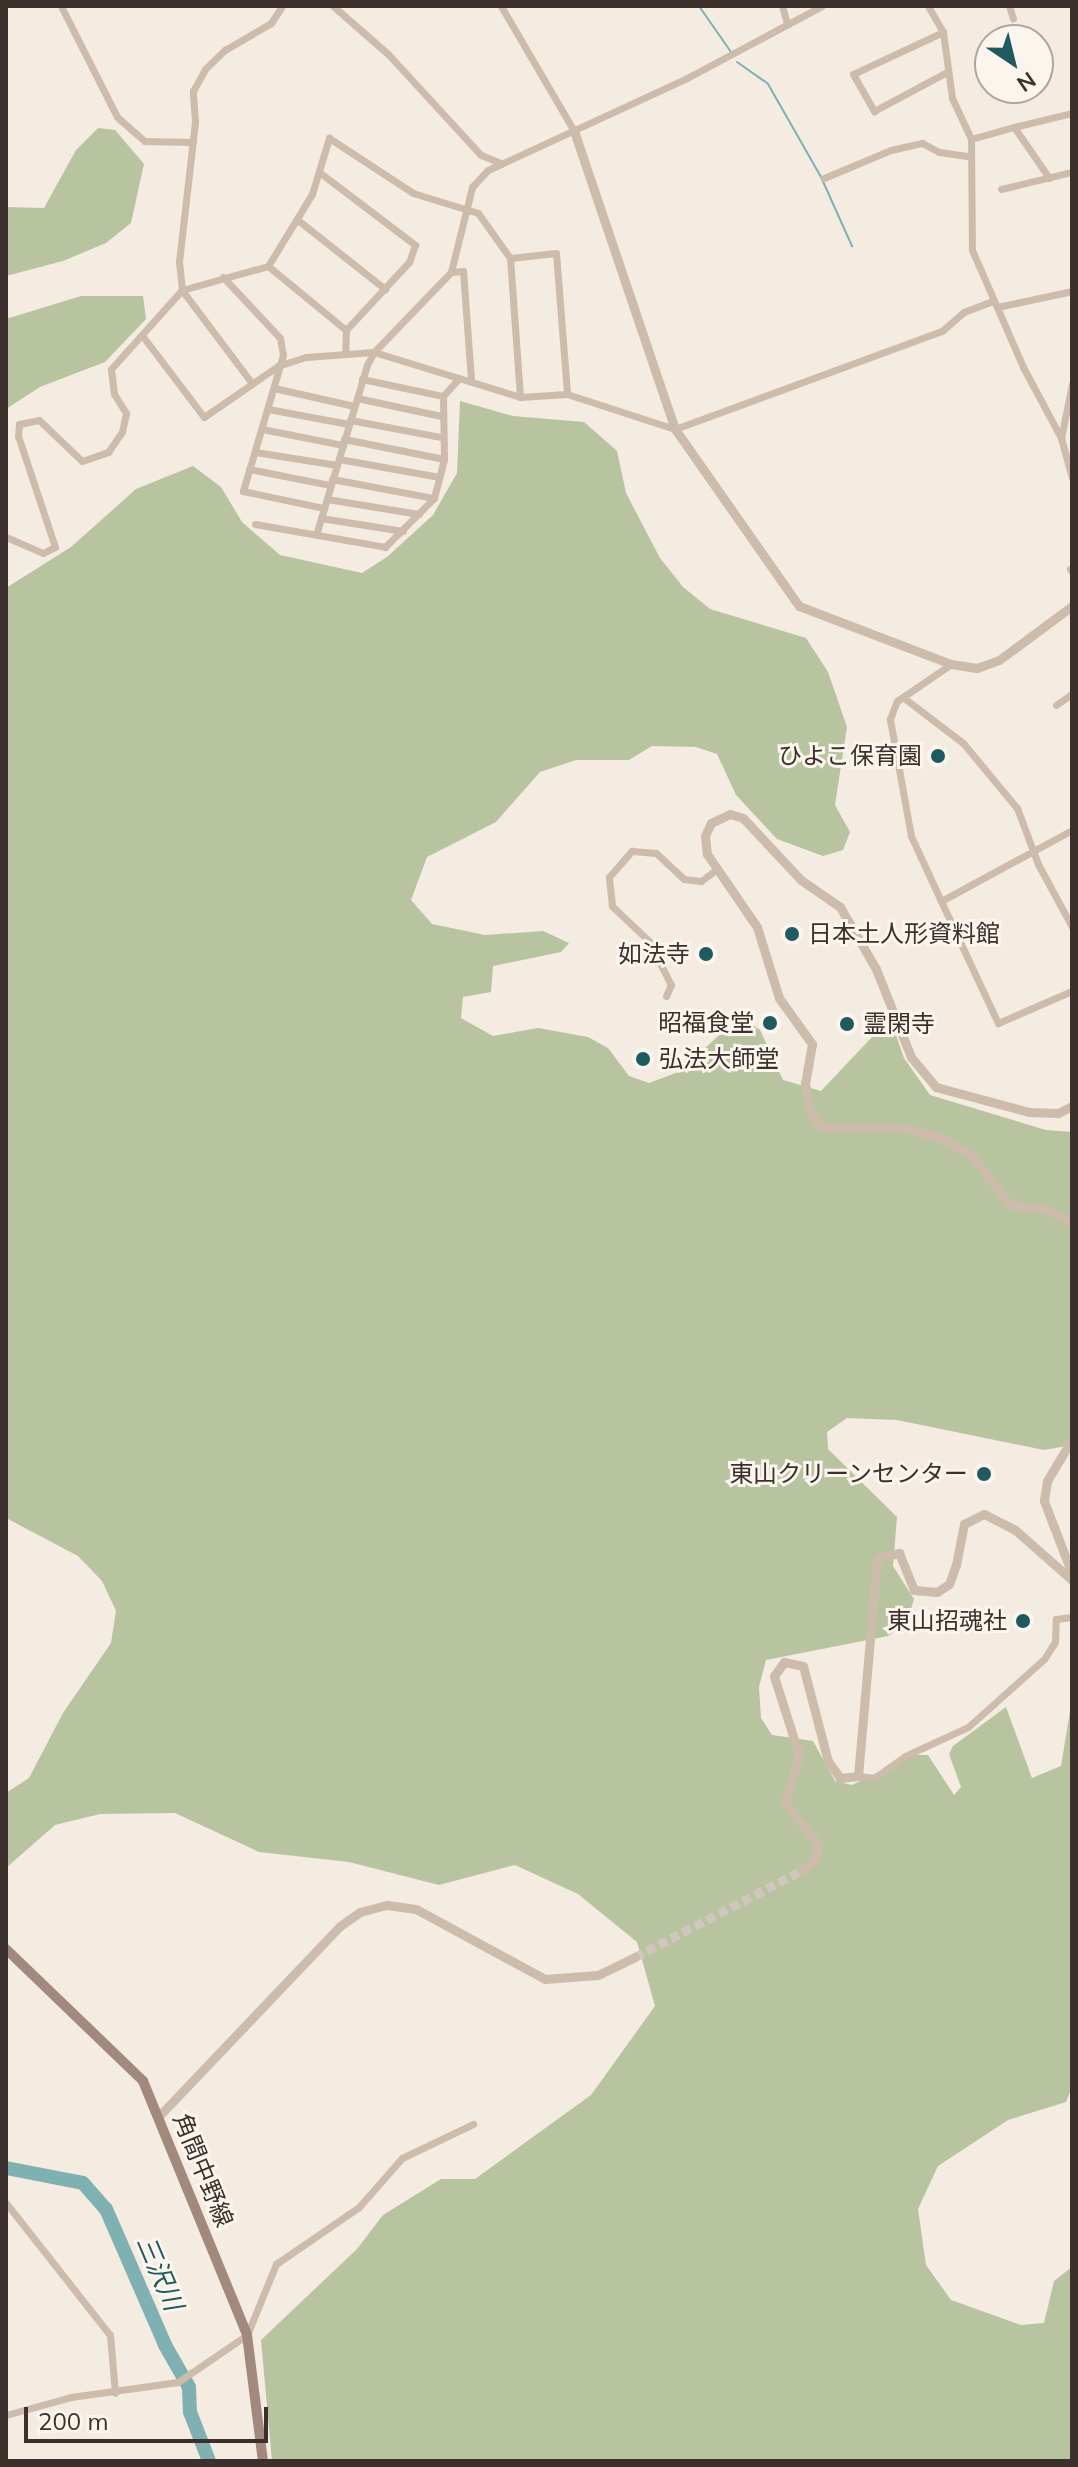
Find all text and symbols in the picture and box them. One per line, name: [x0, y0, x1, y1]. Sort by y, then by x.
north arrow: [974, 24, 1054, 104]
text: N: [1012, 66, 1041, 98]
place label: ひよこ保育園: [778, 742, 922, 770]
marker: ひよこ保育園: [929, 747, 947, 765]
place label: 日本土人形資料館: [808, 920, 1000, 948]
marker: 日本土人形資料館: [783, 925, 801, 943]
place label: 如法寺: [618, 940, 690, 968]
marker: 如法寺: [697, 945, 715, 963]
place label: 昭福食堂: [658, 1009, 754, 1037]
place label: 霊閑寺: [863, 1010, 935, 1038]
marker: 昭福食堂: [761, 1014, 779, 1032]
marker: 霊閑寺: [838, 1015, 856, 1033]
place label: 弘法大師堂: [659, 1045, 779, 1073]
marker: 弘法大師堂: [634, 1050, 652, 1068]
place label: 東山クリーンセンター: [728, 1460, 968, 1488]
marker: 東山クリーンセンター: [975, 1465, 993, 1483]
place label: 東山招魂社: [887, 1607, 1007, 1635]
marker: 東山招魂社: [1014, 1612, 1032, 1630]
street label: 角間中野線: [167, 2109, 239, 2231]
water label: 三沢川: [130, 2231, 190, 2315]
scale bar: [28, 2391, 272, 2441]
text: 200 m: [38, 2406, 109, 2436]

